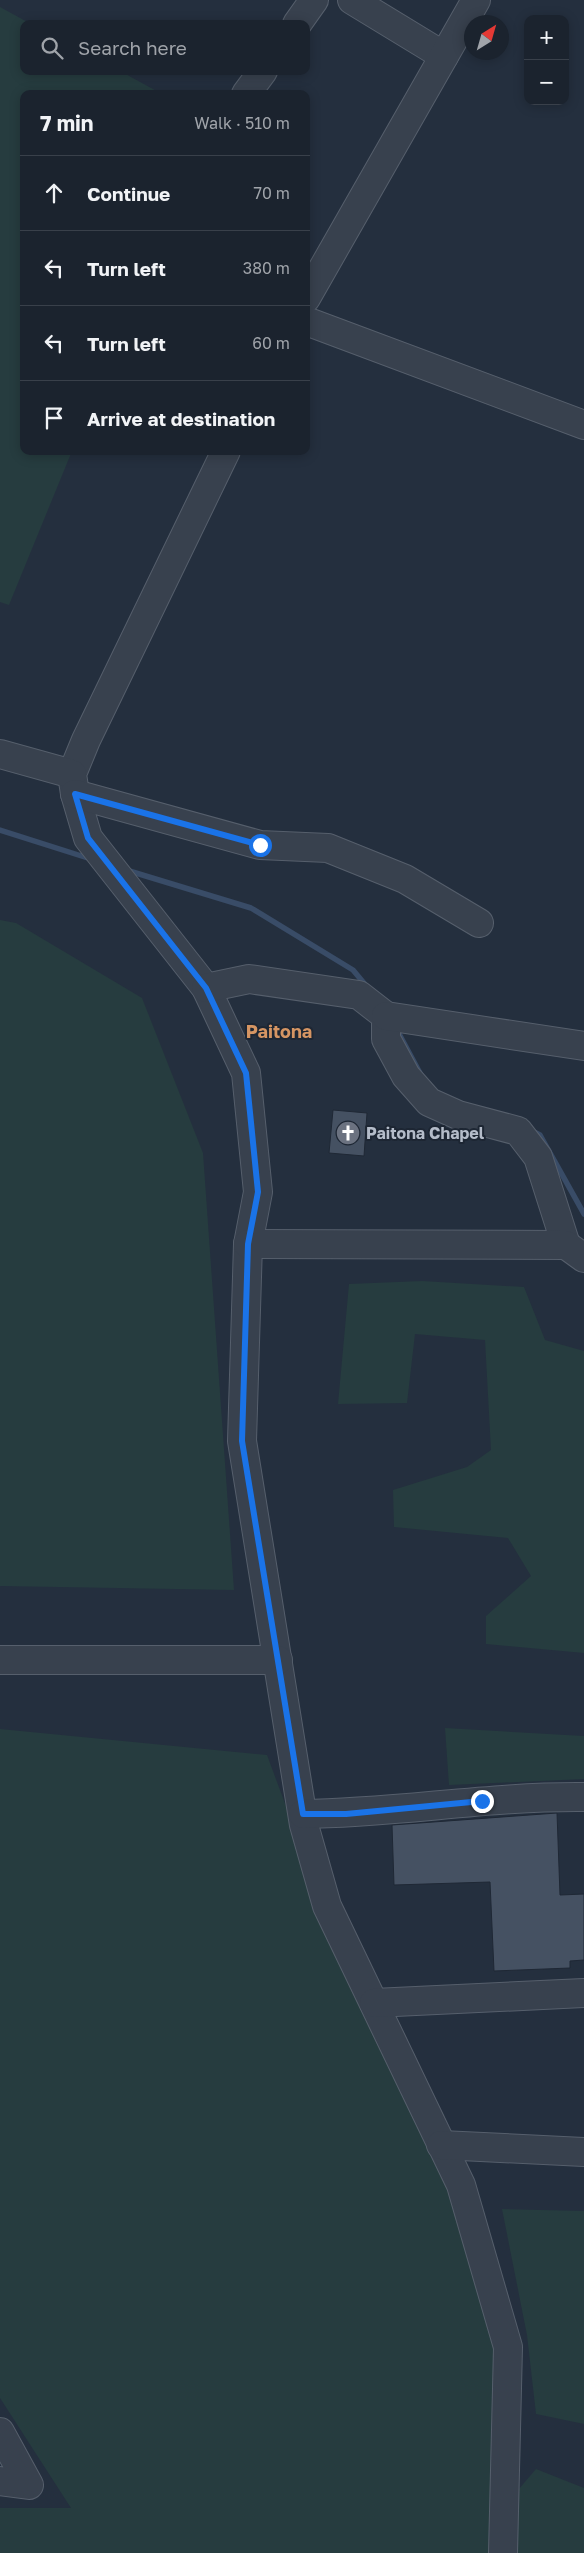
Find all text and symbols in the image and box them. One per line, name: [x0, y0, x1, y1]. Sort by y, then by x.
north arrow: [464, 15, 509, 60]
map controls: [524, 15, 569, 105]
button: +: [524, 15, 569, 60]
search box: [20, 20, 310, 75]
icon: search: [38, 34, 66, 62]
text: Search here: [78, 36, 187, 59]
button: −: [524, 60, 569, 105]
text: 7 min: [40, 110, 94, 136]
text: Walk · 510 m: [194, 113, 290, 133]
icon: ahead: [40, 179, 68, 207]
text: Continue: [87, 182, 170, 205]
text: 70 m: [253, 183, 290, 203]
icon: left: [40, 254, 68, 282]
text: Turn left: [87, 257, 166, 280]
text: 380 m: [243, 258, 290, 278]
icon: left: [40, 329, 68, 357]
text: Turn left: [87, 332, 166, 355]
text: 60 m: [252, 333, 290, 353]
icon: arrive: [40, 404, 68, 432]
text: Arrive at destination: [87, 407, 275, 430]
route start: [249, 834, 272, 857]
district label: Paitona: [246, 1020, 312, 1042]
church icon: Paitona Chapel: [335, 1120, 361, 1146]
place label: Paitona Chapel: [366, 1123, 485, 1143]
route end: [471, 1790, 494, 1813]

